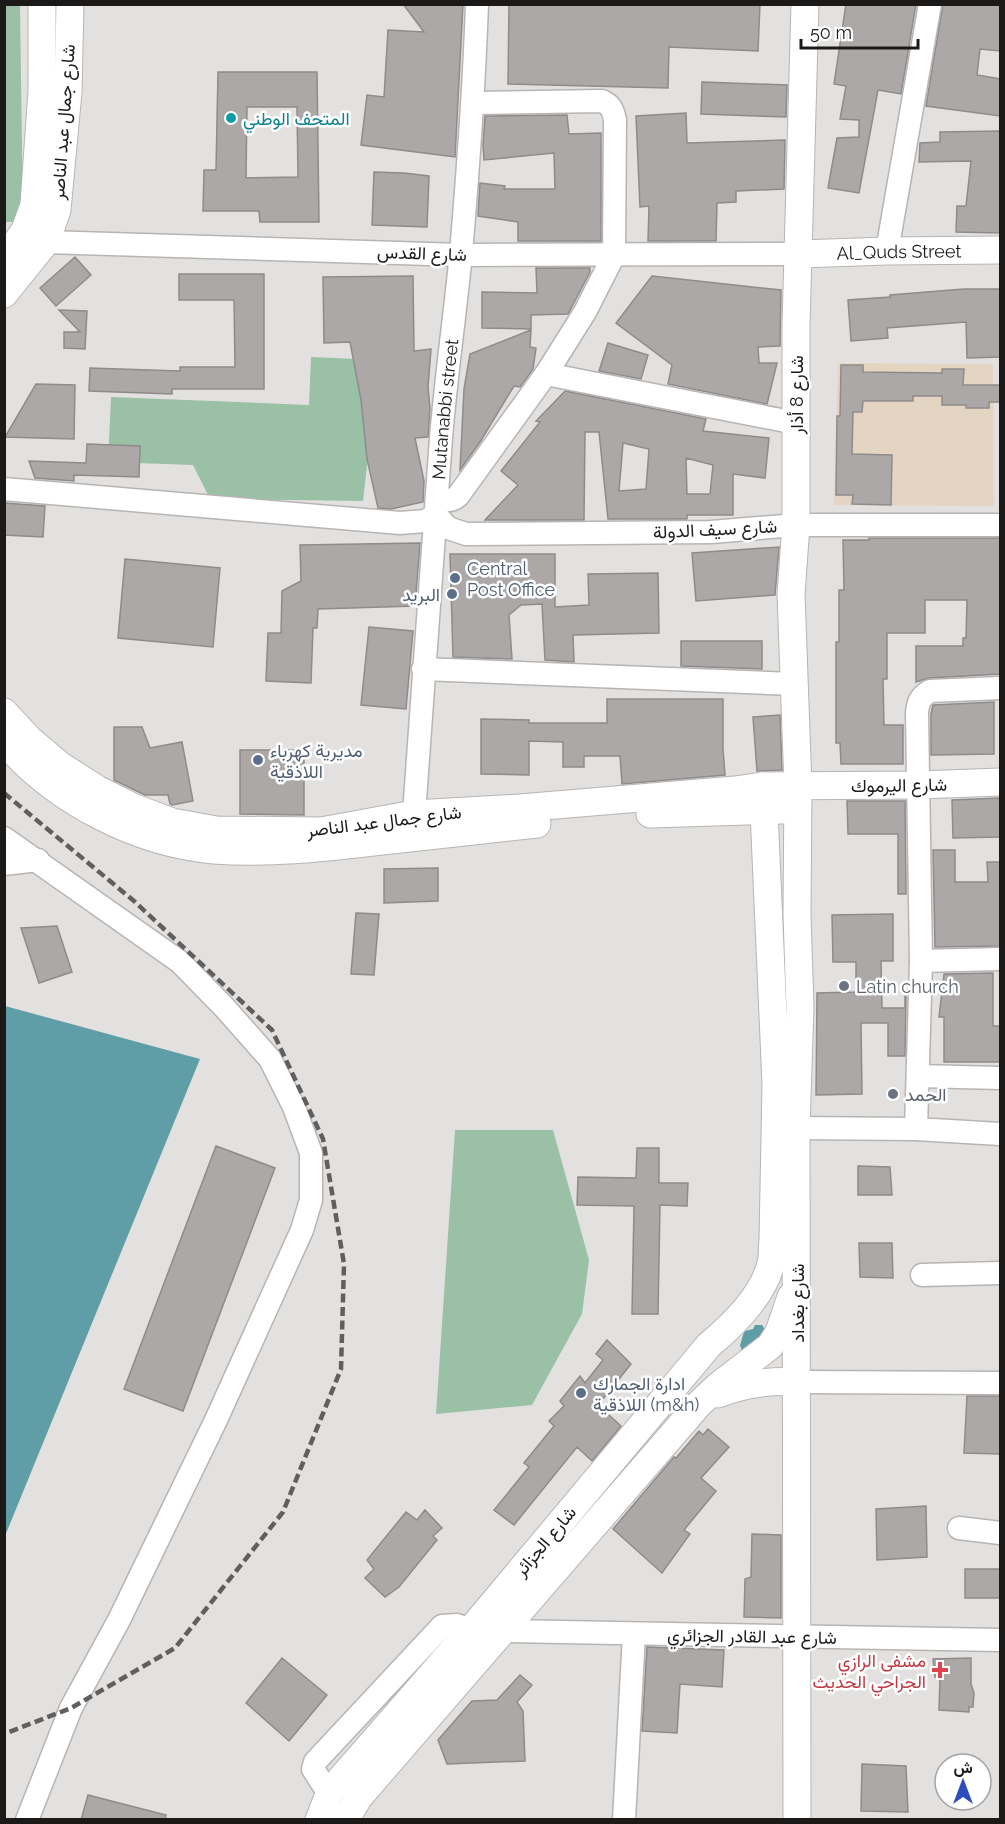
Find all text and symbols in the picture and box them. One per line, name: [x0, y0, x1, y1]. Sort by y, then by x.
scale bar: [801, 12, 918, 50]
text: 50 m: [810, 22, 852, 43]
street label: شارع جمال عبد الناصر: [47, 43, 81, 202]
place label: المتحف الوطني: [243, 108, 350, 134]
marker: المتحف الوطني: [224, 111, 238, 125]
street label: Al_Quds Street: [836, 240, 961, 263]
street label: شارع القدس: [377, 241, 467, 267]
street label: Mutanabbi street: [428, 338, 462, 480]
street label: شارع 8 أذار: [786, 355, 809, 436]
street label: شارع سيف الدولة: [652, 515, 778, 545]
place label: Central Post Office: [467, 558, 556, 600]
marker: Central Post Office: [448, 571, 462, 585]
place label: البريد: [402, 584, 440, 606]
marker: البريد: [445, 587, 459, 601]
place label: مديرية كهرباء اللاذقية: [270, 740, 363, 782]
marker: مديرية كهرباء اللاذقية: [251, 753, 265, 767]
street label: شارع اليرموك: [851, 774, 947, 798]
street label: شارع جمال عبد الناصر: [304, 801, 463, 843]
place label: Latin church: [856, 976, 959, 997]
marker: Latin church: [837, 979, 851, 993]
place label: الحمد: [905, 1084, 947, 1105]
marker: الحمد: [886, 1087, 900, 1101]
street label: شارع بغداد: [787, 1264, 810, 1342]
place label: ادارة الجمارك اللاذقية (m&h): [593, 1373, 699, 1415]
marker: ادارة الجمارك اللاذقية (m&h): [574, 1386, 588, 1400]
street label: شارع الجزائر: [509, 1502, 582, 1582]
street label: شارع عبد القادر الجزائري: [667, 1624, 837, 1653]
place label: مشفى الرازي الجراحي الحديث: [813, 1650, 926, 1697]
marker: مشفى الرازي الجراحي الحديث: [931, 1661, 949, 1679]
north arrow: [933, 1752, 993, 1812]
text: ش: [953, 1758, 973, 1777]

